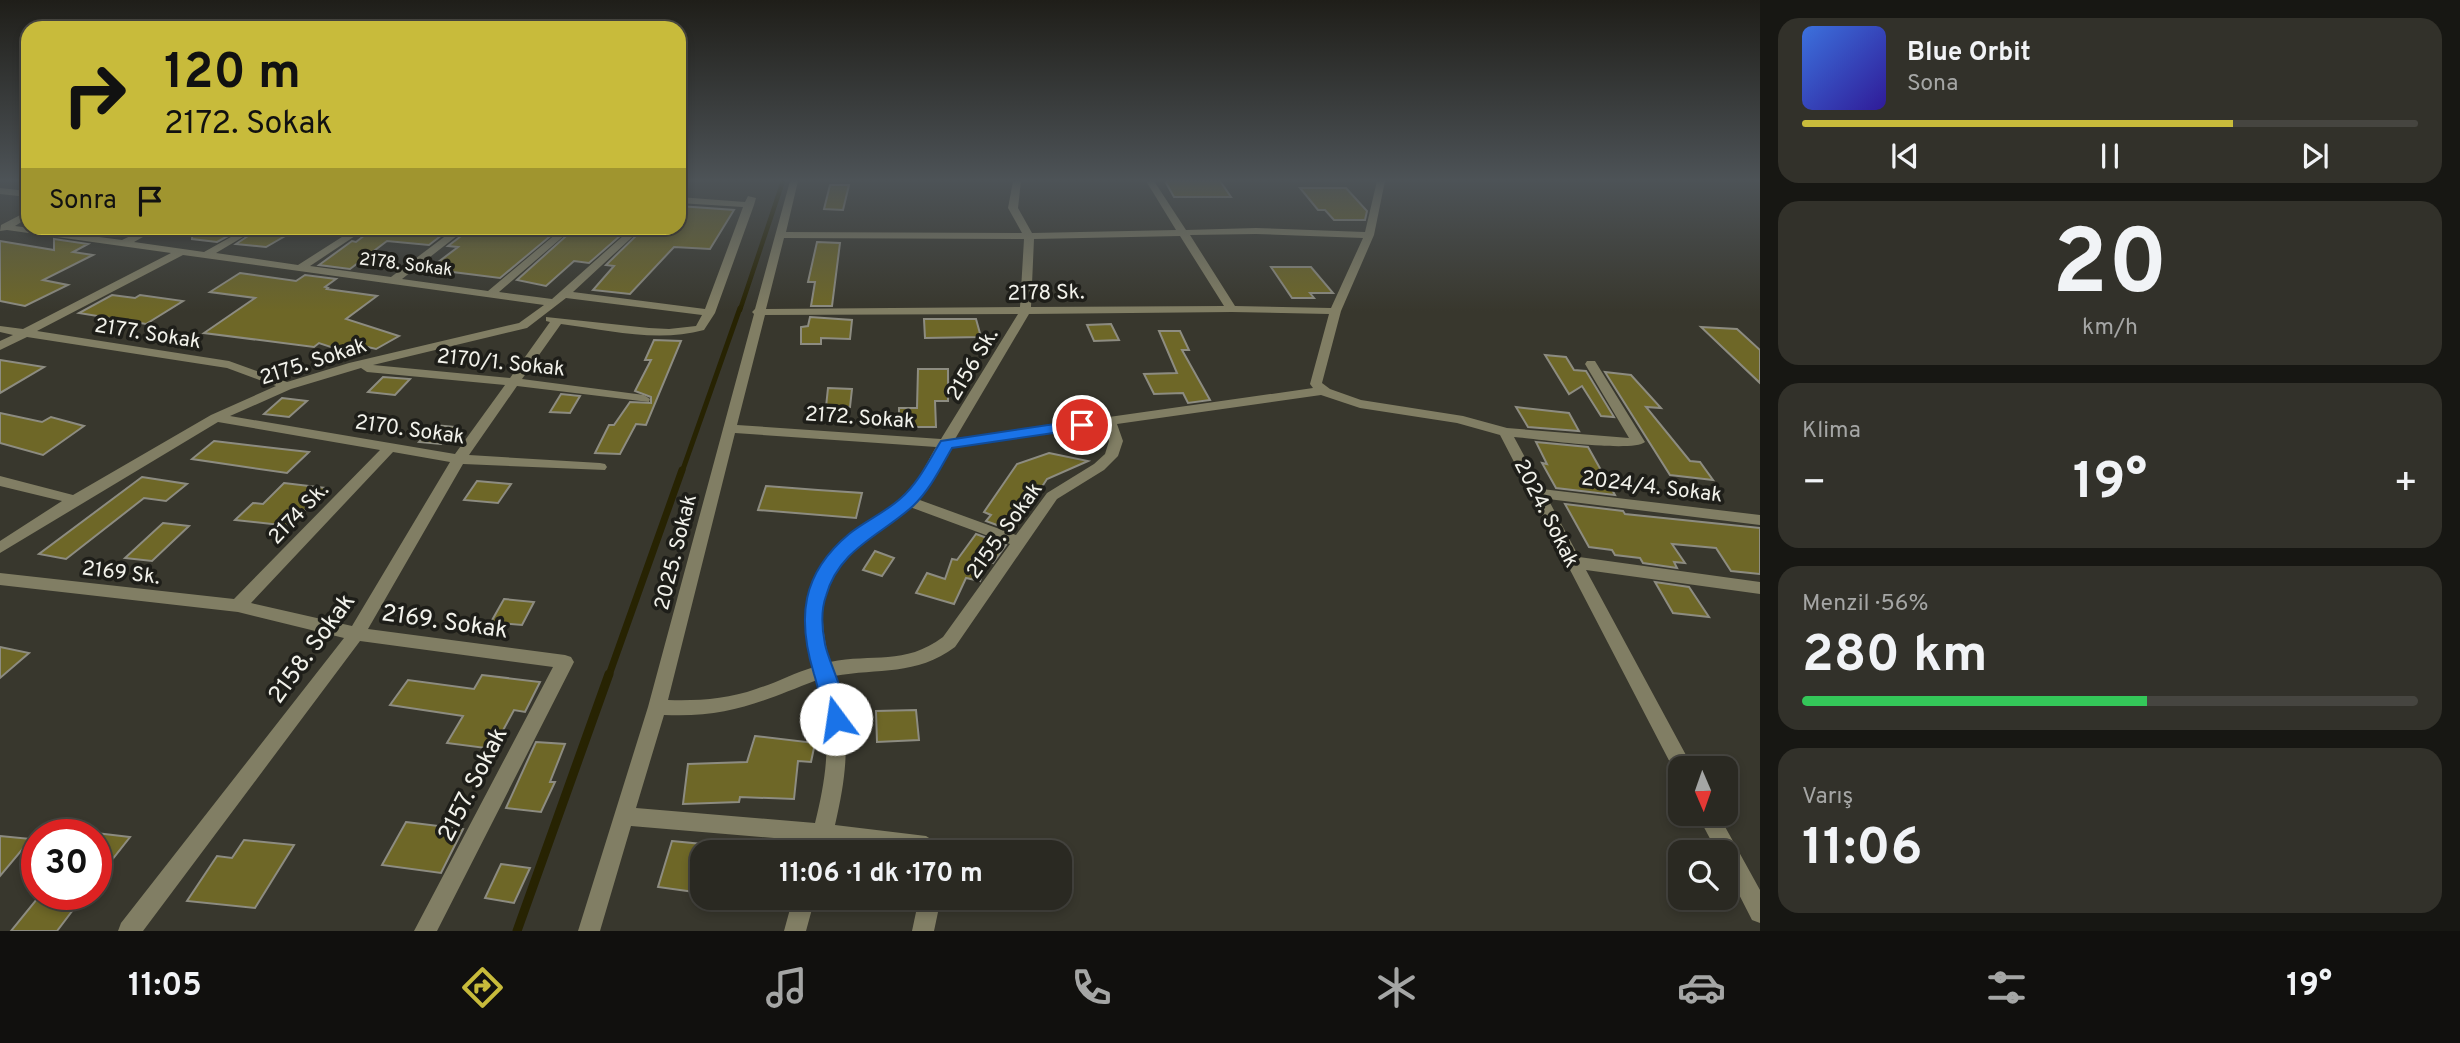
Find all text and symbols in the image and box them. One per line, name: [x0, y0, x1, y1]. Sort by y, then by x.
text: Blue Orbit: [1907, 37, 2031, 70]
text: 120 m: [164, 44, 301, 106]
icon: right: [49, 49, 140, 140]
text: Sona: [1907, 70, 1958, 99]
text: 2172. Sokak: [164, 105, 332, 145]
icon: previous: [1886, 137, 1924, 175]
icon: pause: [2091, 137, 2129, 175]
icon: next: [2296, 137, 2334, 175]
icon: arrive: [131, 182, 169, 220]
text: Sonra: [49, 185, 117, 218]
text: 20: [2052, 211, 2168, 326]
street label: 2178. Sokak: [358, 248, 454, 283]
street label: 2178 Sk.: [1007, 279, 1085, 308]
street label: 2177. Sokak: [93, 313, 203, 356]
text: km/h: [2082, 314, 2138, 343]
street label: 2156 Sk.: [941, 324, 1005, 406]
street label: 2175. Sokak: [257, 332, 370, 392]
street label: 2170/1. Sokak: [435, 343, 566, 384]
pin: [1052, 395, 1112, 455]
street label: 2172. Sokak: [804, 401, 916, 436]
icon: arrive: [1063, 406, 1101, 444]
street label: 2170. Sokak: [353, 409, 467, 452]
text: Klima: [1802, 417, 1861, 446]
text: 19°: [2073, 451, 2147, 517]
street label: 2024. Sokak: [1507, 455, 1585, 573]
text: −: [1802, 460, 1827, 509]
text: +: [2393, 460, 2418, 509]
street label: 2024/4. Sokak: [1580, 465, 1724, 510]
street label: 2174 Sk.: [263, 477, 335, 551]
street label: 2155. Sokak: [961, 477, 1049, 585]
street label: 2025. Sokak: [649, 492, 704, 613]
street label: 2169 Sk.: [80, 555, 161, 592]
street label: 2158. Sokak: [263, 588, 363, 710]
text: Menzil · 56%: [1802, 590, 1928, 619]
street label: 2169. Sokak: [380, 599, 510, 647]
text: 280 km: [1802, 624, 1988, 690]
position arrow: [799, 682, 873, 756]
street label: 2157. Sokak: [432, 723, 515, 847]
north arrow: [1668, 756, 1738, 826]
map controls: [1668, 756, 1738, 910]
text: Varış: [1802, 783, 1853, 812]
text: 11:06: [1802, 817, 1922, 883]
speed limit sign: 30: [21, 819, 112, 910]
button: search: [1668, 840, 1738, 910]
text: 11:06 · 1 dk · 170 m: [779, 858, 983, 891]
icon: directions: [458, 963, 507, 1012]
icon: music: [762, 963, 811, 1012]
icon: phone: [1067, 963, 1116, 1012]
icon: climate: [1372, 963, 1421, 1012]
icon: car: [1677, 963, 1726, 1012]
icon: filters: [1982, 963, 2031, 1012]
text: 11:05: [128, 967, 202, 1007]
text: 19°: [2286, 967, 2332, 1007]

